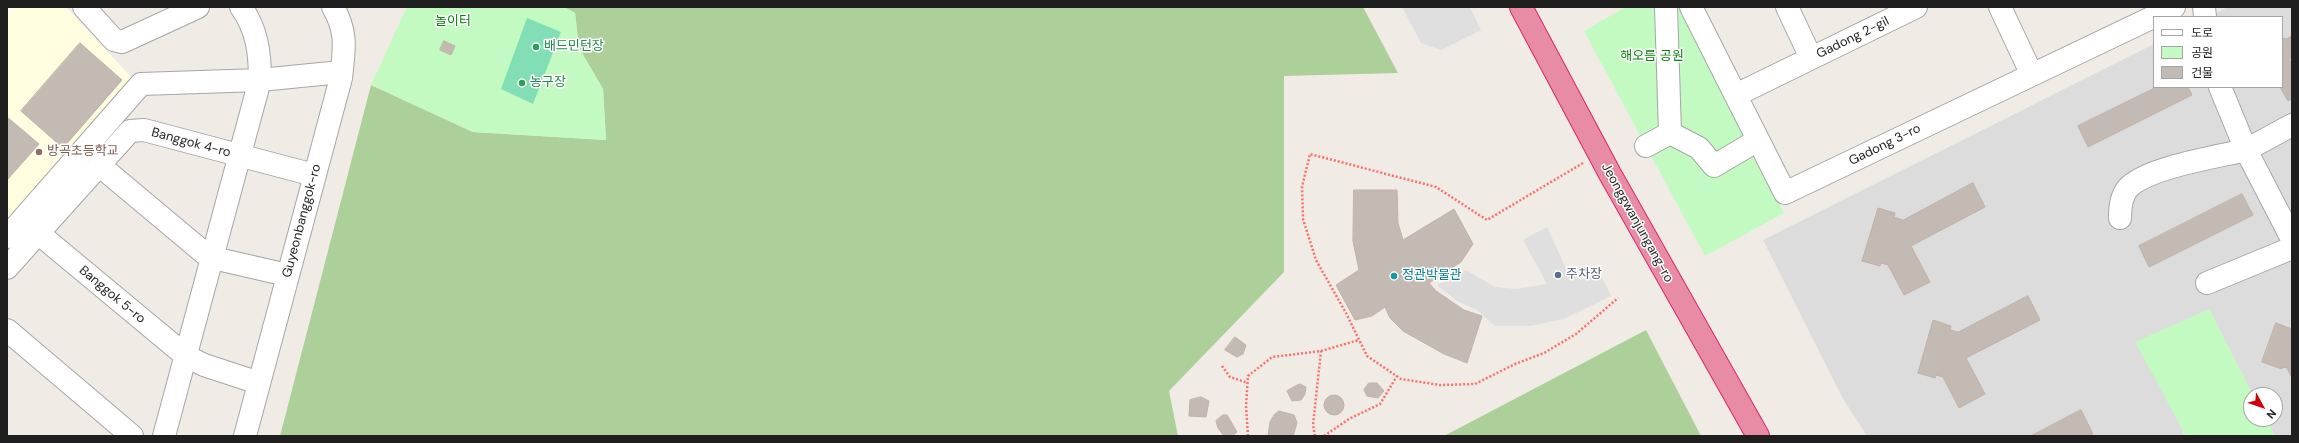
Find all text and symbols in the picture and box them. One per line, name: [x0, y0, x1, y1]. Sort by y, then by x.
park label: 놀이터: [435, 14, 471, 30]
street label: Gadong 2-gil: [1814, 14, 1892, 62]
legend: [2153, 16, 2283, 88]
text: 도로: [2191, 25, 2213, 41]
place label: 배드민턴장: [544, 39, 604, 55]
marker: 배드민턴장: [531, 42, 541, 52]
text: 공원: [2191, 45, 2213, 61]
park label: 해오름 공원: [1620, 49, 1684, 65]
text: 건물: [2191, 65, 2213, 81]
place label: 농구장: [530, 75, 566, 91]
marker: 농구장: [517, 78, 527, 88]
street label: Gadong 3-ro: [1847, 121, 1923, 169]
street label: Banggok 4-ro: [150, 125, 232, 161]
place label: 방곡초등학교: [47, 144, 119, 160]
marker: 방곡초등학교: [34, 147, 44, 157]
street label: Jeonggwanjungang-ro: [1598, 161, 1676, 285]
street label: Guyeonbanggok-ro: [279, 162, 325, 280]
street label: Banggok 5-ro: [76, 263, 148, 327]
place label: 주차장: [1566, 267, 1602, 283]
place label: 정관박물관: [1402, 268, 1462, 284]
marker: 주차장: [1553, 270, 1563, 280]
marker: 정관박물관: [1389, 271, 1399, 281]
north arrow: [2243, 387, 2283, 427]
text: N: [2263, 406, 2279, 422]

